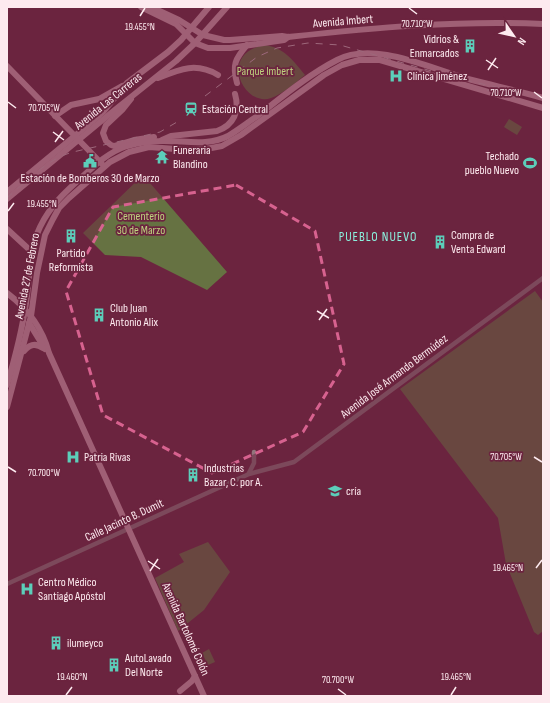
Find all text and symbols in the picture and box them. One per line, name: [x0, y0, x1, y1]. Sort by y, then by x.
street label: Avenida Imbert: [311, 11, 374, 32]
north arrow: [494, 16, 534, 56]
text: 70.710°W: [401, 18, 433, 30]
text: 19.455°N: [125, 21, 155, 33]
place label: Vidrios & Enmarcados: [410, 32, 459, 61]
text: N: [515, 35, 529, 47]
building icon: Vidrios & Enmarcados: [462, 38, 478, 54]
park label: Parque Imbert: [237, 64, 294, 79]
hospital icon: Clínica Jiménez: [388, 68, 404, 84]
place label: Clínica Jiménez: [407, 69, 468, 84]
street label: Avenida Las Carreras: [71, 70, 145, 134]
text: 70.710°W: [490, 87, 522, 99]
station icon: Estación Central: [183, 101, 199, 117]
text: 70.705°W: [28, 102, 60, 114]
place label: Estación Central: [202, 102, 268, 117]
place label: Funeraria Blandino: [173, 143, 211, 172]
temple icon: Funeraria Blandino: [154, 149, 170, 165]
place label: Techado pueblo Nuevo: [465, 149, 519, 178]
public building icon: Estación de Bomberos 30 de Marzo: [82, 153, 98, 169]
sports icon: Techado pueblo Nuevo: [522, 155, 538, 171]
place label: Estación de Bomberos 30 de Marzo: [21, 171, 159, 186]
text: 19.455°N: [27, 198, 57, 210]
park label: Cementerio 30 de Marzo: [117, 209, 165, 238]
building icon: Partido Reformista: [63, 228, 79, 244]
place label: Compra de Venta Edward: [451, 228, 506, 257]
district label: PUEBLO NUEVO: [339, 229, 417, 245]
street label: Avenida 27 de Febrero: [12, 232, 43, 321]
building icon: Compra de Venta Edward: [432, 234, 448, 250]
place label: Partido Reformista: [49, 246, 94, 275]
place label: Club Juan Antonio Alix: [109, 301, 158, 330]
building icon: Club Juan Antonio Alix: [91, 307, 107, 323]
street label: Avenida José Armando Bermúdez: [337, 331, 451, 422]
hospital icon: Patria Rivas: [65, 449, 81, 465]
place label: Patria Rivas: [84, 450, 131, 465]
text: 70.705°W: [490, 451, 522, 463]
place label: Industrias Bazar, C. por A.: [204, 461, 263, 490]
text: 70.700°W: [28, 467, 61, 479]
building icon: Industrias Bazar, C. por A.: [185, 467, 201, 483]
school or university icon: cría: [327, 483, 343, 499]
place label: cría: [346, 484, 361, 499]
street label: Calle Jacinto B. Dumit: [82, 496, 166, 545]
text: 19.465°N: [493, 562, 523, 574]
place label: Centro Médico Santiago Apóstol: [38, 575, 106, 604]
street label: Avenida Bartolomé Colón: [158, 580, 213, 678]
hospital icon: Centro Médico Santiago Apóstol: [19, 581, 35, 597]
building icon: ilumeyco: [48, 635, 64, 651]
place label: ilumeyco: [67, 636, 103, 651]
place label: AutoLavado Del Norte: [124, 651, 172, 680]
building icon: AutoLavado Del Norte: [106, 657, 122, 673]
text: 19.460°N: [57, 671, 87, 683]
text: 19.465°N: [441, 671, 471, 683]
text: 70.700°W: [322, 674, 355, 686]

